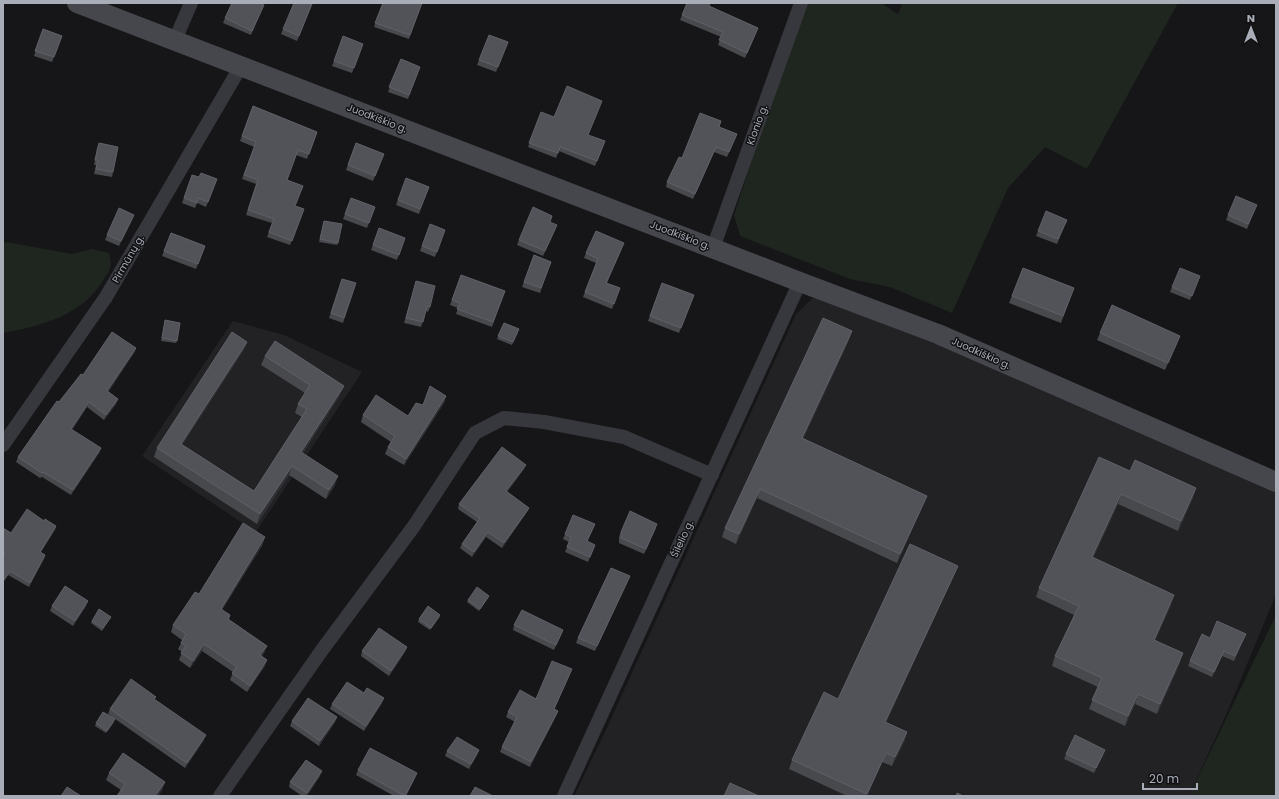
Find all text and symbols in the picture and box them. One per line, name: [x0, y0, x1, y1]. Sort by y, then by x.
north arrow: [1231, 8, 1271, 48]
text: N: [1247, 10, 1255, 26]
street label: Juodkiškio g.: [345, 100, 409, 136]
street label: Klonio g.: [743, 103, 771, 147]
street label: Juodkiškio g.: [648, 217, 712, 253]
street label: Pirmūnų g.: [108, 232, 148, 286]
street label: Juodkiškio g.: [949, 333, 1013, 373]
street label: Šilelio g.: [667, 518, 697, 560]
scale bar: [1143, 765, 1197, 791]
text: 20 m: [1149, 770, 1179, 787]

